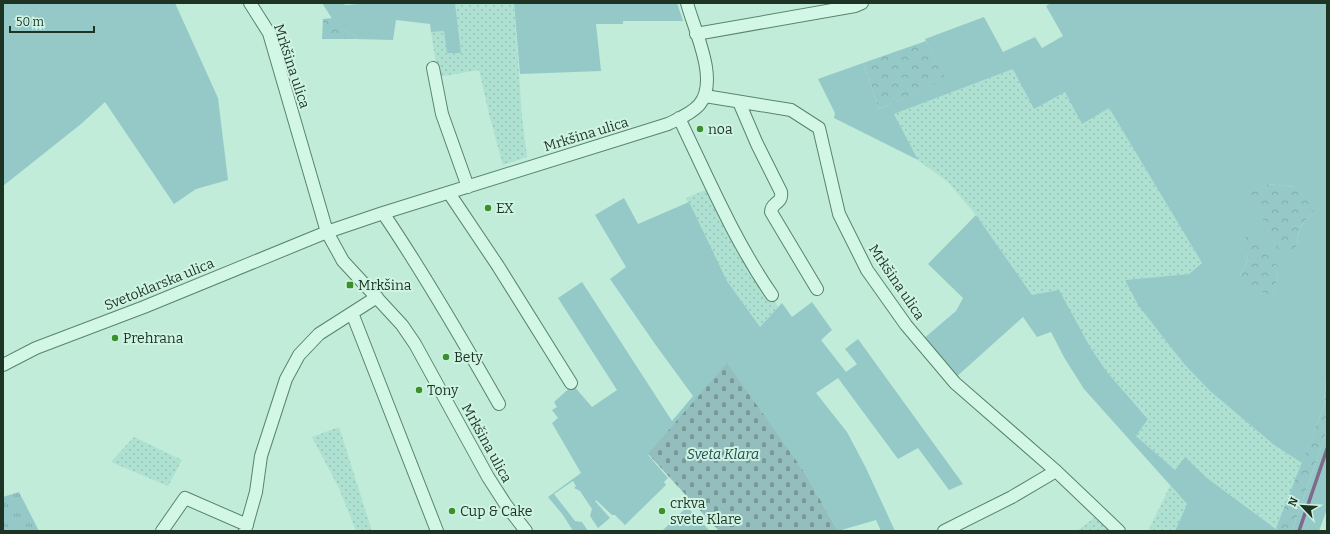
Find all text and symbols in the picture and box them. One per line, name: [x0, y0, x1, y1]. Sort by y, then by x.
scale bar: [10, 8, 94, 34]
text: 50 m: [16, 15, 45, 29]
street label: Mrkšina ulica: [270, 22, 313, 111]
street label: Mrkšina ulica: [542, 113, 631, 155]
place label: noa: [708, 121, 733, 138]
marker: noa: [695, 124, 705, 134]
place label: EX: [496, 200, 514, 217]
marker: EX: [483, 203, 493, 213]
street label: Mrkšina ulica: [865, 241, 928, 324]
street label: Svetoklarska ulica: [102, 255, 217, 314]
place label: Mrkšina: [358, 277, 412, 294]
marker: Mrkšina: [345, 280, 355, 290]
place label: Prehrana: [123, 330, 184, 347]
marker: Prehrana: [110, 333, 120, 343]
place label: Bety: [454, 349, 483, 366]
marker: Bety: [441, 352, 451, 362]
place label: Tony: [427, 382, 459, 399]
marker: Tony: [414, 385, 424, 395]
street label: Mrkšina ulica: [458, 401, 515, 486]
park label: Sveta Klara: [687, 446, 759, 463]
north arrow: [1282, 486, 1322, 526]
place label: crkva svete Klare: [670, 495, 742, 528]
text: N: [1286, 495, 1301, 509]
place label: Cup & Cake: [460, 503, 532, 520]
marker: Cup & Cake: [447, 506, 457, 516]
marker: crkva svete Klare: [657, 506, 667, 516]

